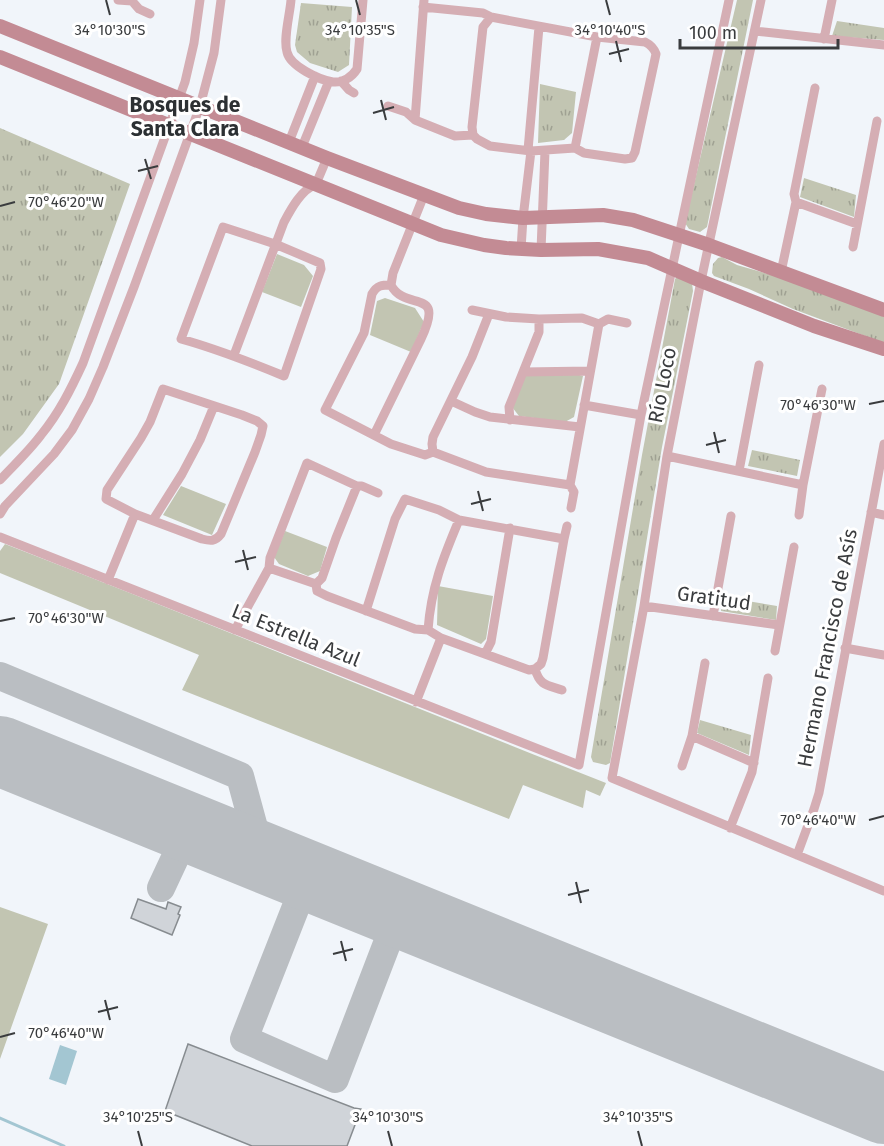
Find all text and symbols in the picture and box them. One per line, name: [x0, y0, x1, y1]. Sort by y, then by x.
scale bar: [680, 12, 838, 50]
text: 34°10'30"S: [74, 21, 146, 39]
text: 34°10'35"S: [325, 21, 395, 39]
text: 34°10'40"S: [575, 21, 646, 39]
text: 100 m: [689, 22, 737, 44]
district label: Bosques de Santa Clara: [130, 92, 241, 142]
text: 70°46'20"W: [28, 193, 104, 211]
street label: Río Loco: [643, 345, 681, 425]
text: 70°46'30"W: [780, 396, 856, 414]
street label: Hermano Francisco de Asís: [792, 527, 862, 769]
street label: Gratitud: [676, 581, 752, 615]
street label: La Estrella Azul: [228, 598, 364, 672]
text: 70°46'30"W: [28, 609, 104, 627]
text: 70°46'40"W: [780, 811, 856, 829]
text: 70°46'40"W: [28, 1024, 104, 1042]
text: 34°10'25"S: [103, 1108, 173, 1126]
text: 34°10'30"S: [352, 1108, 424, 1126]
text: 34°10'35"S: [603, 1108, 673, 1126]

